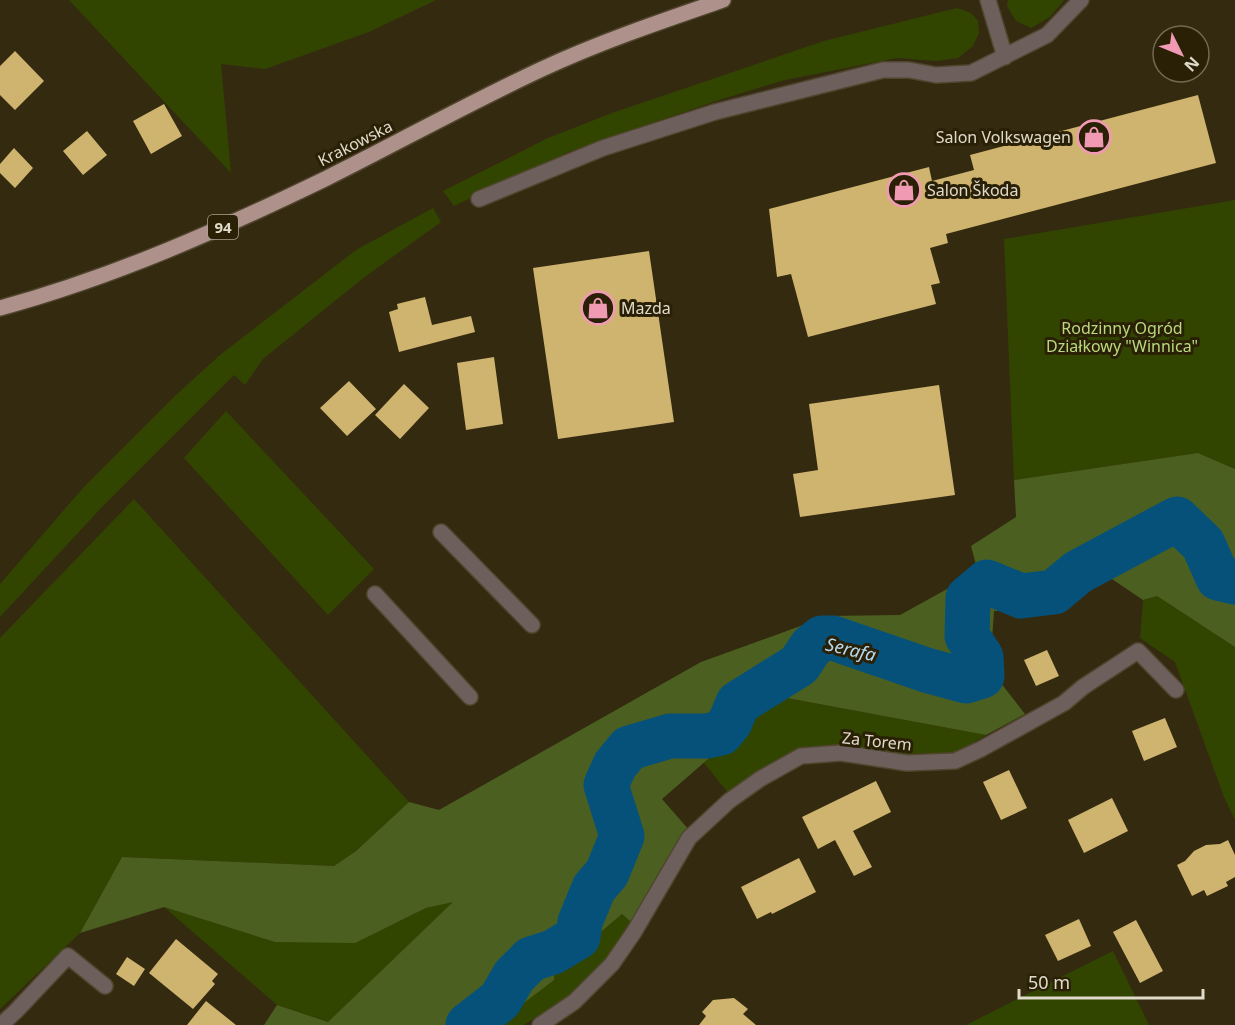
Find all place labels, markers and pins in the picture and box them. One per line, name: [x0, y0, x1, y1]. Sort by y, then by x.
shop icon: Salon Volkswagen: [1076, 119, 1112, 155]
place label: Salon Volkswagen: [936, 126, 1071, 148]
shop icon: Salon Škoda: [886, 172, 922, 208]
place label: Salon Škoda: [927, 179, 1018, 201]
shop icon: Mazda: [580, 290, 616, 326]
place label: Mazda: [621, 297, 671, 319]

